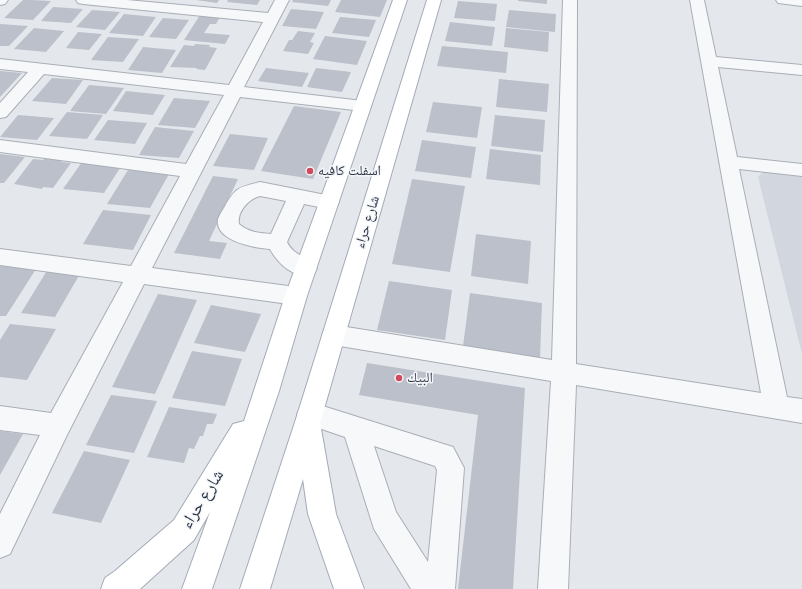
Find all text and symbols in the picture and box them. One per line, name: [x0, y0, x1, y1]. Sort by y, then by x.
place label: اسفلت كافيه: [318, 163, 381, 179]
marker: اسفلت كافيه: [305, 166, 315, 176]
street label: شارع حراء: [351, 194, 383, 250]
place label: البيك: [407, 370, 433, 386]
marker: البيك: [394, 373, 404, 383]
street label: شارع حراء: [176, 466, 228, 532]

